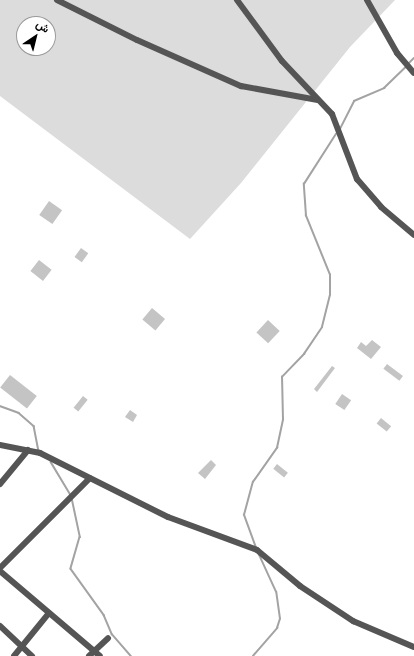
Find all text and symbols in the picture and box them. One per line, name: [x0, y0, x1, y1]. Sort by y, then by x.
north arrow: [16, 16, 56, 56]
text: ش: [33, 17, 52, 37]

